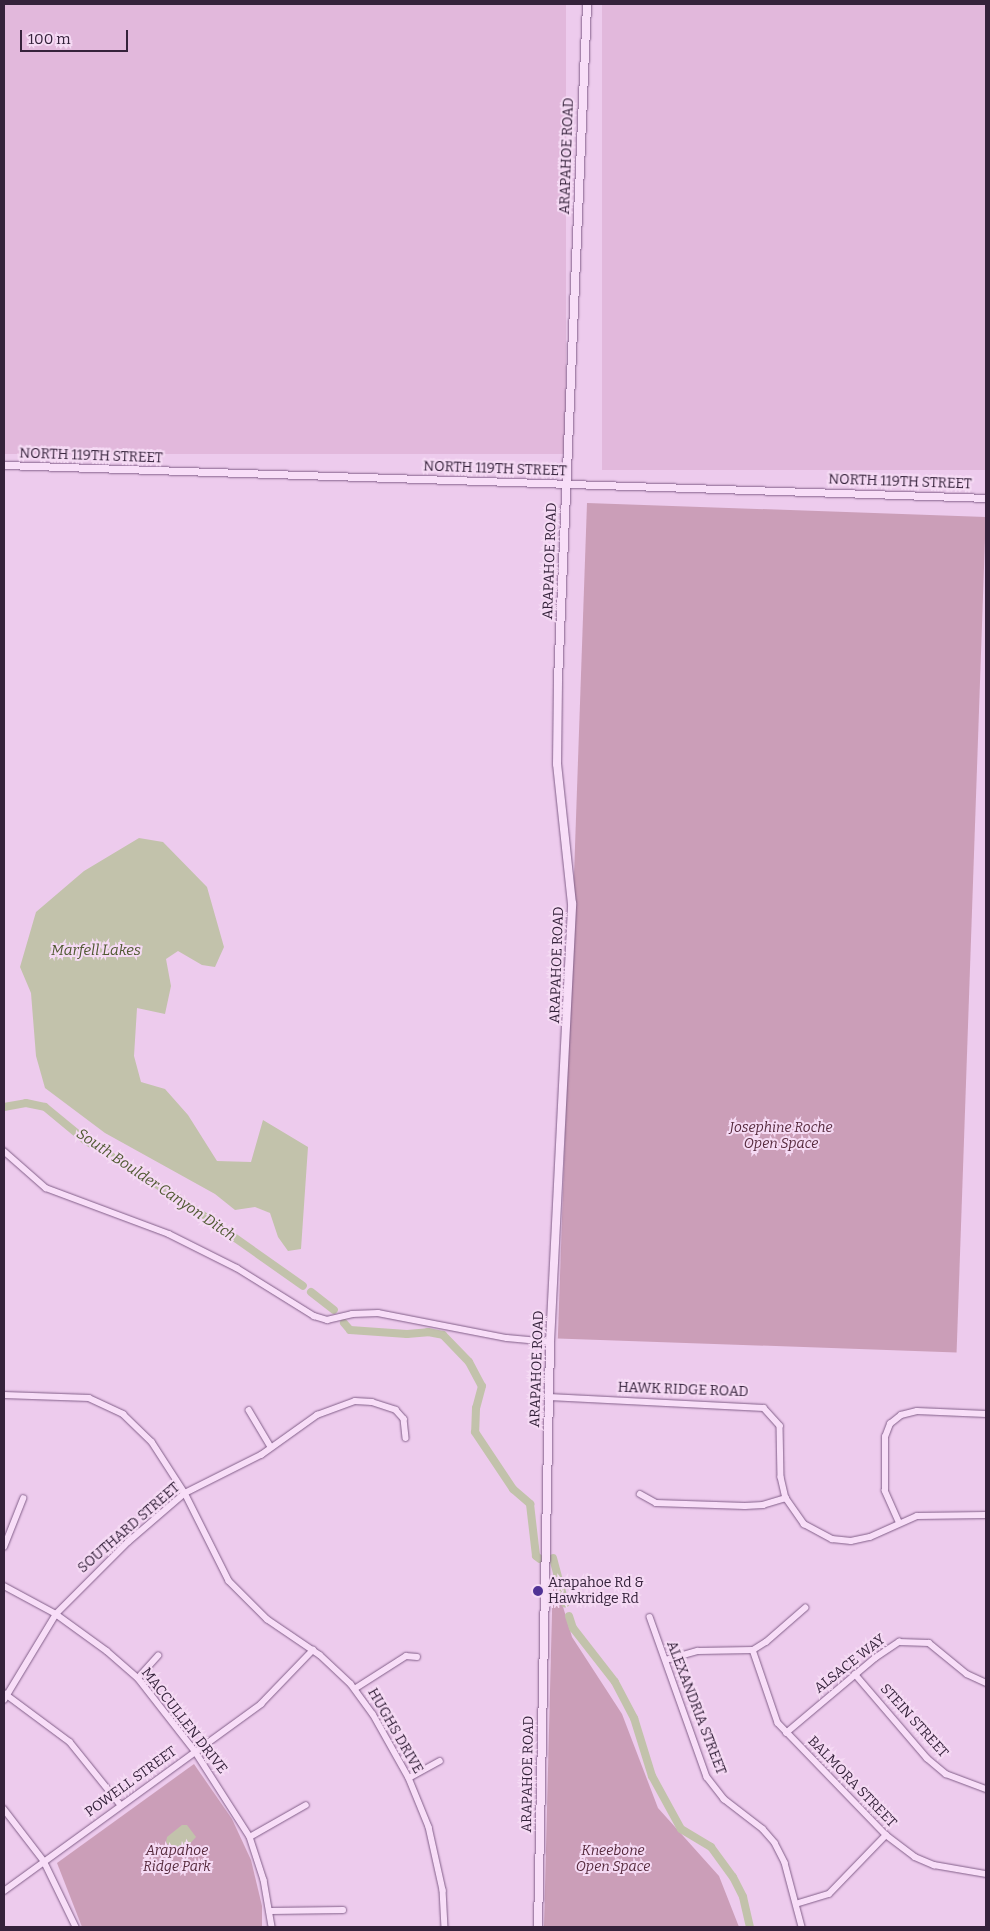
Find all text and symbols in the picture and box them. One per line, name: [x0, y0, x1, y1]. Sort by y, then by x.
scale bar: [22, 20, 130, 52]
text: 100 m: [28, 30, 71, 48]
street label: ARAPAHOE ROAD: [557, 97, 577, 215]
street label: NORTH 119TH STREET: [19, 445, 163, 467]
street label: NORTH 119TH STREET: [423, 458, 567, 480]
street label: NORTH 119TH STREET: [828, 471, 972, 493]
street label: ARAPAHOE ROAD: [540, 502, 560, 620]
street label: ARAPAHOE ROAD: [547, 906, 567, 1024]
water label: Marfell Lakes: [51, 942, 141, 960]
park label: Josephine Roche Open Space: [730, 1120, 832, 1152]
water label: South Boulder Canyon Ditch: [73, 1125, 239, 1245]
street label: ARAPAHOE ROAD: [527, 1310, 547, 1428]
street label: HAWK RIDGE ROAD: [617, 1379, 749, 1401]
street label: SOUTHARD STREET: [75, 1479, 183, 1577]
place label: Arapahoe Rd & Hawkridge Rd: [548, 1575, 644, 1608]
marker: Arapahoe Rd & Hawkridge Rd: [532, 1585, 544, 1597]
street label: ALSACE WAY: [811, 1631, 889, 1697]
street label: ALEXANDRIA STREET: [663, 1639, 729, 1777]
street label: MACCULLEN DRIVE: [137, 1665, 231, 1777]
street label: STEIN STREET: [877, 1681, 951, 1761]
street label: HUGHS DRIVE: [364, 1685, 426, 1777]
street label: ARAPAHOE ROAD: [519, 1715, 537, 1833]
street label: BALMORA STREET: [804, 1733, 900, 1831]
street label: POWELL STREET: [82, 1743, 180, 1821]
park label: Arapahoe Ridge Park: [143, 1843, 211, 1875]
park label: Kneebone Open Space: [576, 1843, 650, 1875]

